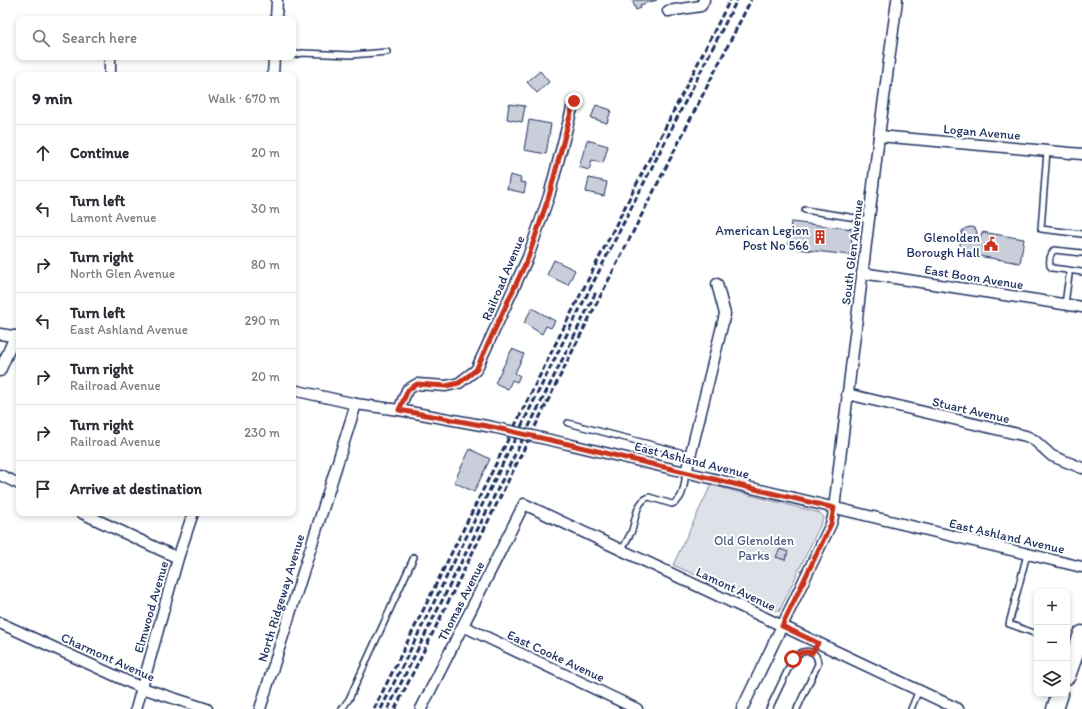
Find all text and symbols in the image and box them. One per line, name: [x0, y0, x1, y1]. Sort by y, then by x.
search box: [16, 16, 296, 60]
icon: search: [30, 27, 52, 49]
text: Search here: [62, 29, 137, 47]
text: 9 min: [32, 88, 72, 108]
text: Walk · 670 m: [208, 91, 280, 106]
route end: [565, 92, 583, 110]
street label: Logan Avenue: [943, 121, 1021, 143]
icon: ahead: [32, 142, 54, 164]
text: Continue: [70, 144, 129, 162]
text: 20 m: [251, 145, 280, 160]
text: Turn left: [70, 192, 125, 210]
icon: left: [32, 198, 54, 220]
street label: South Glen Avenue: [838, 198, 866, 306]
text: 30 m: [251, 201, 280, 216]
text: Lamont Avenue: [70, 210, 156, 225]
place label: American Legion Post No 566: [716, 223, 810, 253]
building icon: American Legion Post No 566: [812, 229, 828, 245]
place label: Glenolden Borough Hall: [906, 230, 980, 260]
street label: Railroad Avenue: [478, 233, 528, 323]
public building icon: Glenolden Borough Hall: [983, 236, 999, 252]
text: Turn right: [70, 248, 134, 266]
icon: right: [32, 254, 54, 276]
text: 80 m: [251, 257, 280, 272]
street label: East Boon Avenue: [923, 262, 1025, 292]
text: North Glen Avenue: [70, 266, 175, 281]
text: Turn left: [70, 304, 125, 322]
icon: left: [32, 310, 54, 332]
text: 290 m: [244, 313, 280, 328]
text: East Ashland Avenue: [70, 322, 188, 337]
text: Turn right: [70, 360, 134, 378]
icon: right: [32, 366, 54, 388]
text: 20 m: [251, 369, 280, 384]
text: Railroad Avenue: [70, 378, 161, 393]
street label: Stuart Avenue: [931, 394, 1011, 426]
text: Turn right: [70, 416, 134, 434]
icon: right: [32, 422, 54, 444]
text: 230 m: [244, 425, 280, 440]
text: Railroad Avenue: [70, 434, 161, 449]
street label: East Ashland Avenue: [633, 438, 751, 482]
icon: arrive: [32, 478, 54, 500]
text: Arrive at destination: [70, 480, 202, 498]
street label: East Ashland Avenue: [948, 515, 1066, 557]
street label: North Ridgeway Avenue: [254, 532, 308, 664]
park label: Old Glenolden Parks: [714, 533, 795, 563]
street label: Elmwood Avenue: [131, 559, 171, 655]
street label: Thomas Avenue: [435, 559, 487, 643]
street label: Lamont Avenue: [694, 564, 778, 614]
map controls: [1034, 589, 1070, 697]
button: +: [1034, 589, 1070, 625]
button: −: [1034, 625, 1070, 661]
street label: East Cooke Avenue: [505, 627, 607, 685]
street label: Charmont Avenue: [59, 630, 157, 684]
route start: [784, 650, 802, 668]
button: layers: [1034, 661, 1070, 697]

